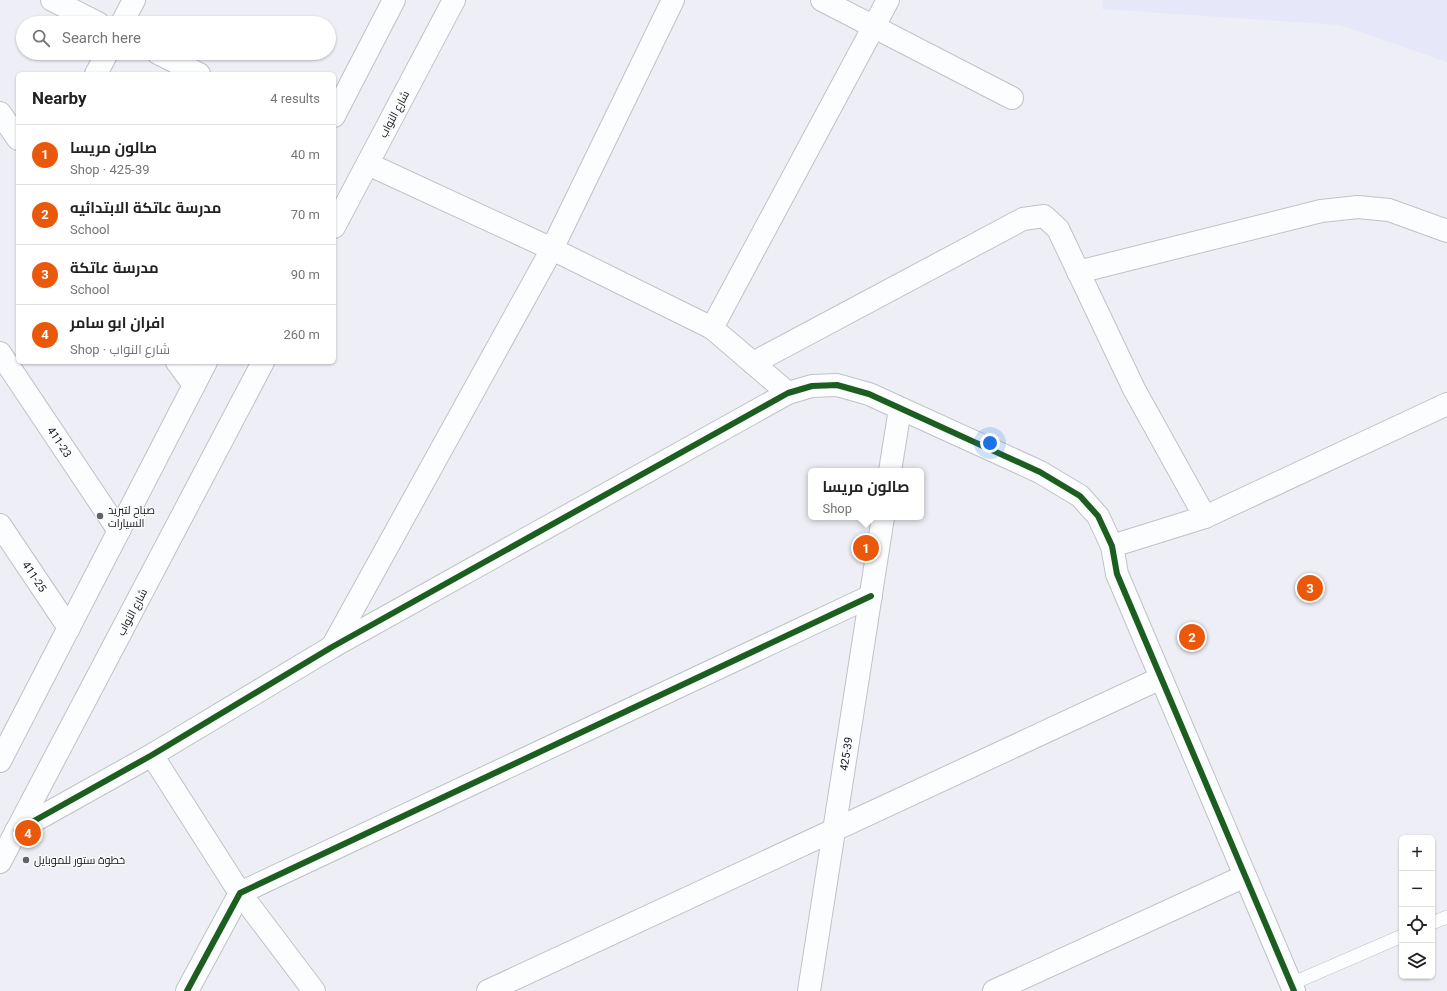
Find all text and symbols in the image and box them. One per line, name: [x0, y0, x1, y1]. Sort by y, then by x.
search box: [16, 16, 336, 60]
icon: search: [30, 27, 52, 49]
text: Search here: [62, 29, 141, 47]
text: Nearby: [32, 88, 87, 108]
street label: شارع النواب: [377, 89, 413, 140]
text: 4 results: [270, 91, 320, 106]
text: صالون مريسا: [70, 139, 157, 157]
text: 1: [41, 147, 49, 162]
text: 40 m: [291, 147, 320, 162]
text: Shop · 425-39: [70, 162, 150, 177]
text: مدرسة عاتكة الابتدائيه: [70, 199, 222, 217]
text: 2: [41, 207, 49, 222]
text: 70 m: [291, 207, 320, 222]
text: School: [70, 222, 110, 237]
text: مدرسة عاتكة: [70, 259, 159, 277]
text: 3: [41, 267, 49, 282]
text: 90 m: [291, 267, 320, 282]
text: School: [70, 282, 110, 297]
text: افران ابو سامر: [70, 314, 165, 332]
text: 4: [41, 327, 49, 342]
text: 260 m: [283, 327, 320, 342]
text: Shop · شارع النواب: [70, 342, 170, 357]
street label: 411-23: [44, 424, 74, 460]
your location: [980, 433, 1000, 453]
popup: [808, 468, 924, 520]
text: صالون مريسا: [822, 478, 910, 496]
text: Shop: [822, 501, 852, 516]
place label: صباح لتبريد السيارات: [108, 504, 155, 530]
marker: صباح لتبريد السيارات: [95, 511, 105, 521]
pin: 1: [853, 533, 879, 563]
street label: 411-25: [19, 559, 49, 595]
pin: 3: [1297, 573, 1323, 603]
street label: شارع النواب: [115, 587, 151, 638]
pin: 2: [1179, 622, 1205, 652]
street label: 425-39: [837, 736, 856, 772]
pin: 4: [15, 818, 41, 848]
map controls: [1399, 835, 1435, 979]
button: +: [1399, 835, 1435, 871]
place label: خطوة ستور للموبايل: [34, 854, 125, 867]
marker: خطوة ستور للموبايل: [21, 855, 31, 865]
button: −: [1399, 871, 1435, 907]
button: locate: [1399, 907, 1435, 943]
button: layers: [1399, 943, 1435, 979]

